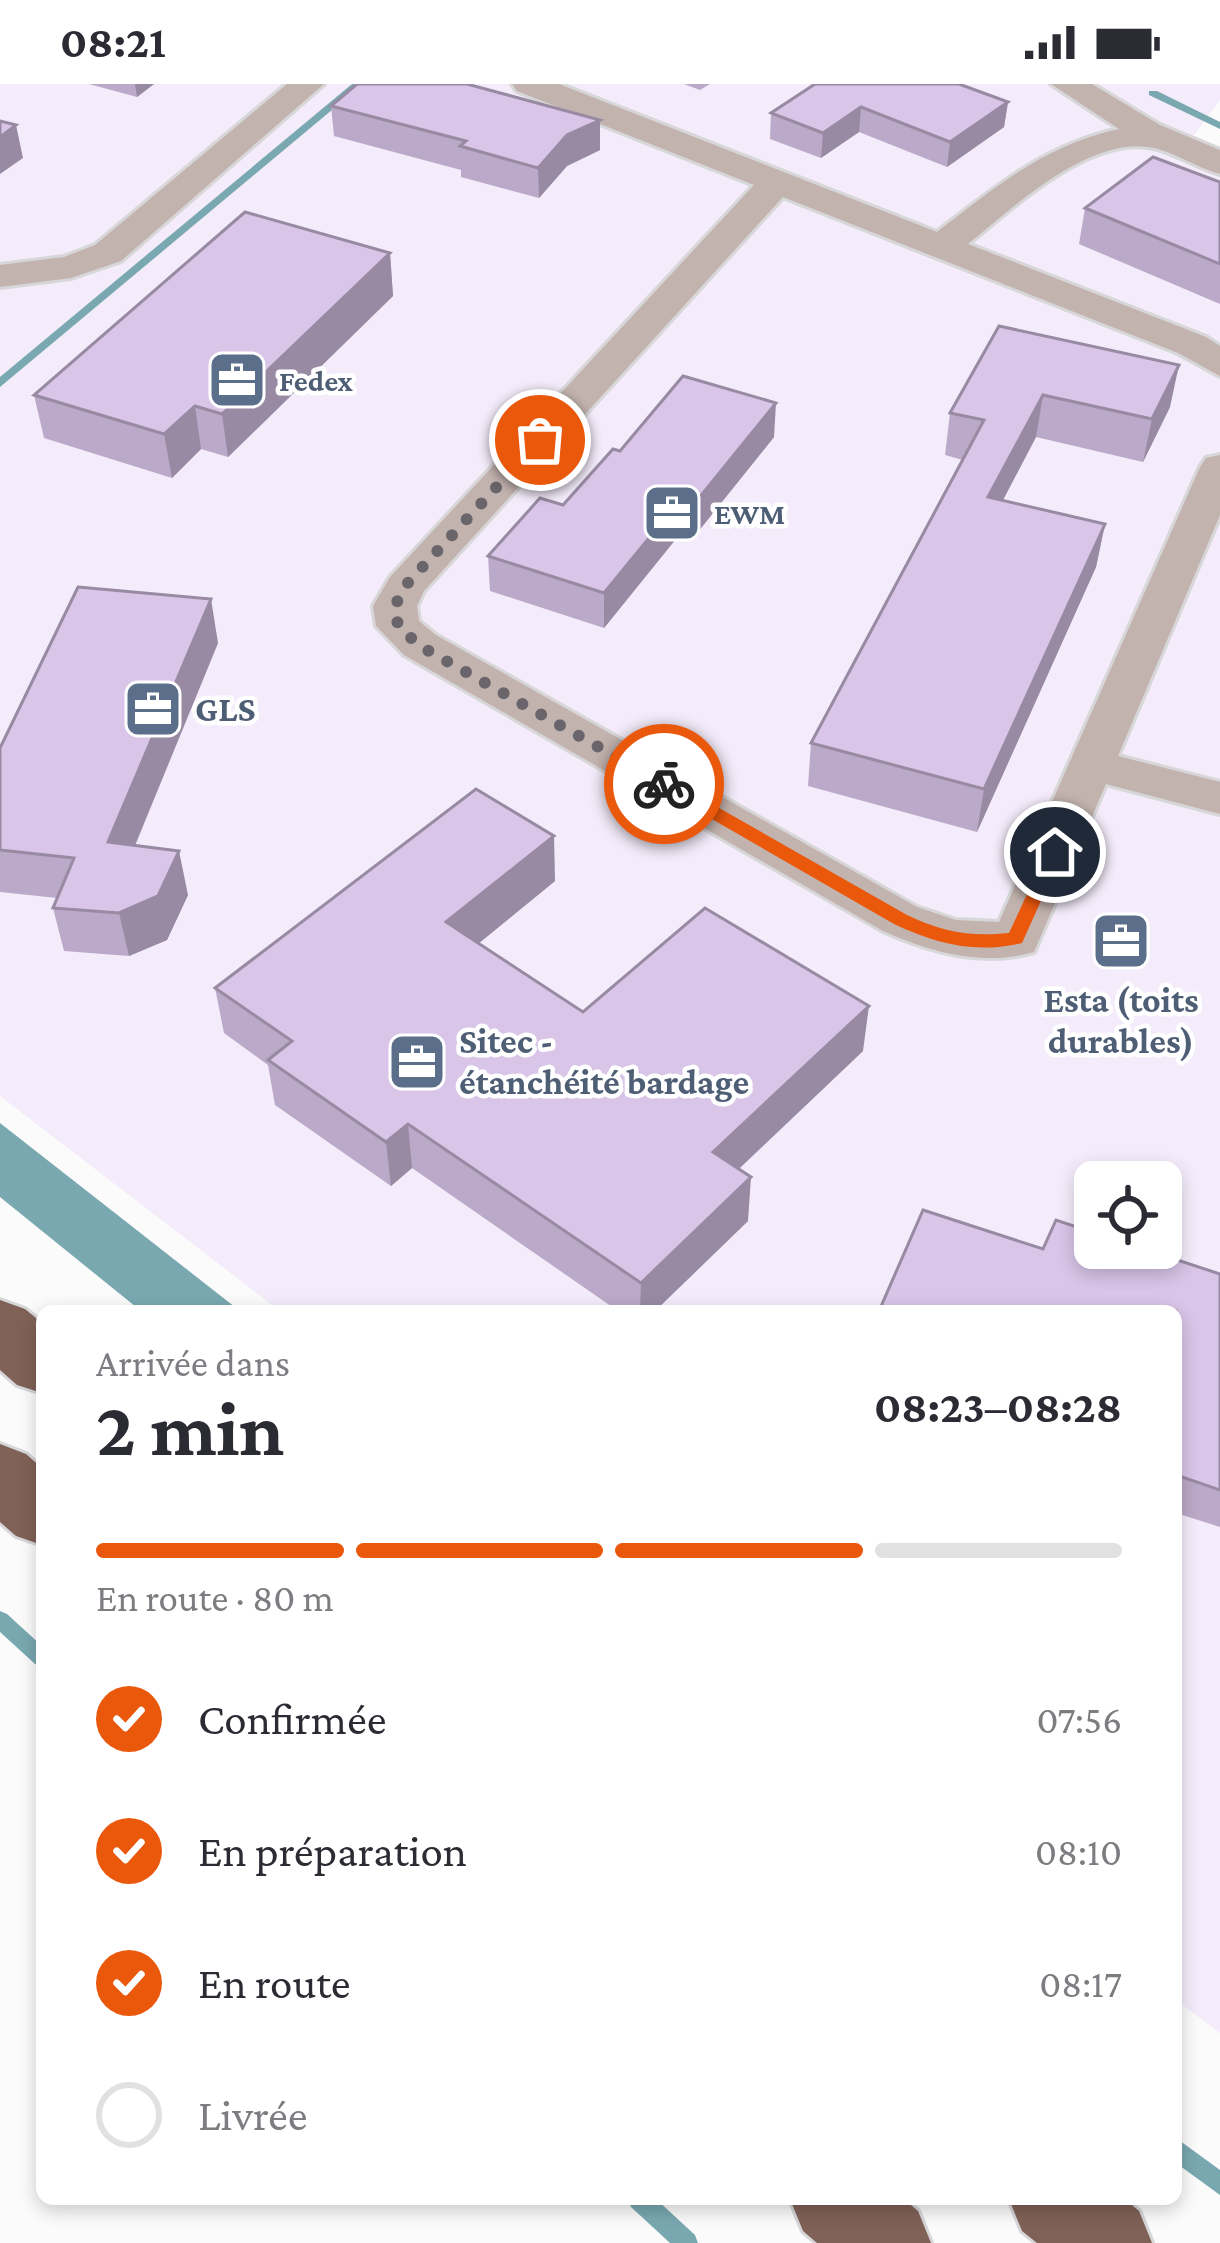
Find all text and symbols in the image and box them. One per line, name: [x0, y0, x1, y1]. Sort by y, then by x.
text: 08:21: [60, 17, 166, 67]
office icon: Fedex: [206, 349, 268, 411]
place label: Fedex: [279, 364, 354, 397]
pin: [489, 389, 591, 491]
icon: bag: [507, 407, 573, 473]
office icon: EWM: [641, 482, 703, 544]
place label: EWM: [714, 497, 785, 530]
office icon: GLS: [122, 678, 184, 740]
place label: GLS: [195, 689, 255, 729]
courier: [604, 724, 724, 844]
icon: bike: [631, 751, 697, 817]
pin: [1004, 801, 1106, 903]
icon: home: [1022, 819, 1088, 885]
office icon: Esta (toits durables): [1090, 910, 1152, 972]
place label: Esta (toits durables): [1043, 980, 1199, 1062]
place label: Sitec - étanchéité bardage: [459, 1021, 749, 1102]
office icon: Sitec - étanchéité bardage: [386, 1031, 448, 1093]
map controls: [1074, 1161, 1182, 1269]
button: locate: [1074, 1161, 1182, 1269]
text: Arrivée dans: [96, 1341, 290, 1384]
text: 08:23–08:28: [874, 1382, 1122, 1432]
text: 2 min: [96, 1385, 284, 1472]
text: En route · 80 m: [96, 1576, 334, 1619]
icon: check: [96, 1686, 162, 1752]
text: Confirmée: [198, 1694, 387, 1744]
text: 07:56: [1036, 1698, 1122, 1741]
icon: check: [96, 1818, 162, 1884]
text: En préparation: [198, 1826, 467, 1876]
text: 08:10: [1035, 1830, 1122, 1873]
icon: check: [96, 1950, 162, 2016]
text: En route: [198, 1958, 351, 2008]
text: 08:17: [1039, 1962, 1122, 2005]
text: Livrée: [198, 2090, 308, 2140]

